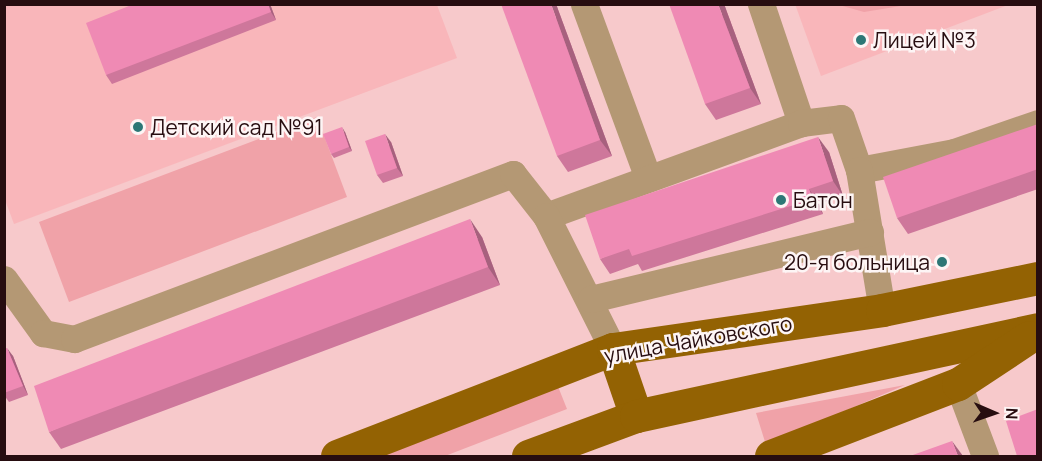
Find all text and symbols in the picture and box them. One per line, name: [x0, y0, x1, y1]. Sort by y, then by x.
place label: Лицей №3: [873, 27, 976, 53]
marker: Лицей №3: [854, 33, 868, 47]
place label: Детский сад №91: [150, 114, 323, 140]
marker: Детский сад №91: [131, 120, 145, 134]
place label: Батон: [793, 187, 853, 213]
marker: Батон: [774, 193, 788, 207]
place label: 20-я больница: [784, 249, 930, 275]
marker: 20-я больница: [935, 255, 949, 269]
street label: улица Чайковского: [602, 310, 794, 368]
north arrow: [964, 383, 1024, 443]
text: N: [1001, 407, 1023, 420]

